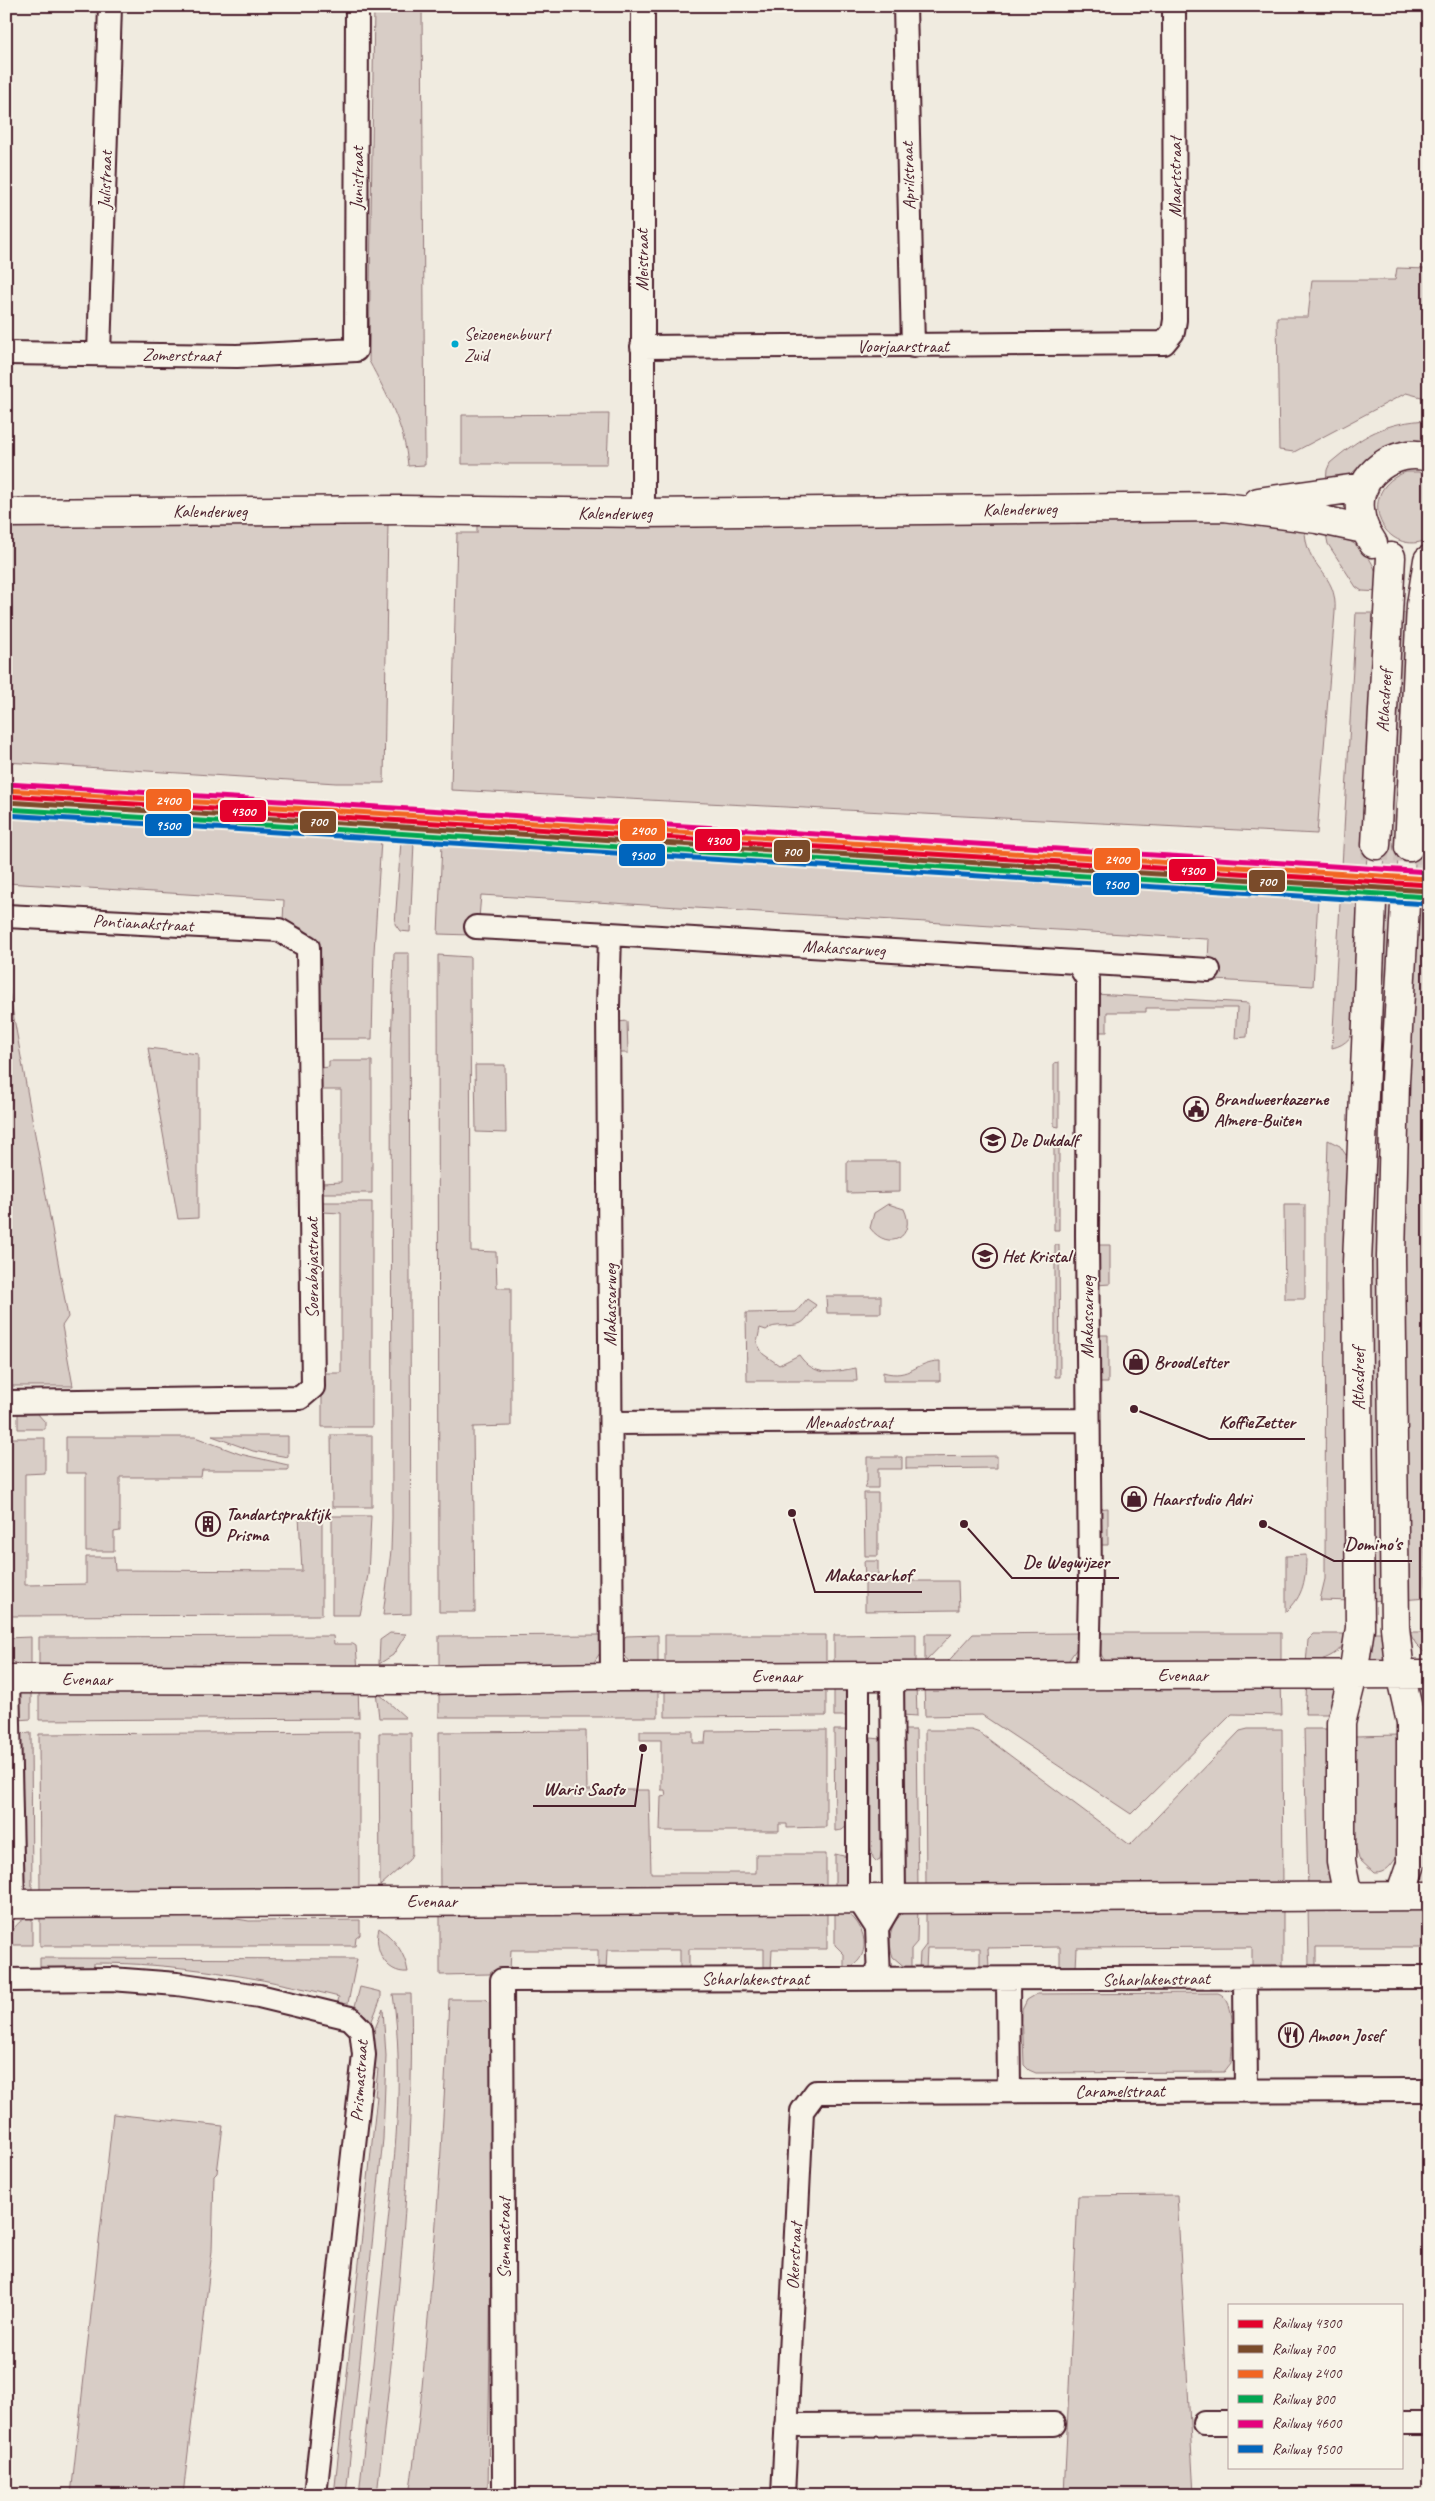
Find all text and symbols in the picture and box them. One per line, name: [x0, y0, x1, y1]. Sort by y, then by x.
street label: Maartstraat: [1164, 134, 1186, 217]
street label: Aprilstraat: [896, 140, 920, 210]
street label: Junistraat: [346, 144, 368, 211]
street label: Julistraat: [93, 149, 117, 210]
street label: Meistraat: [631, 227, 653, 291]
place label: Seizoenenbuurt Zuid: [464, 324, 552, 366]
street label: Voorjaarstraat: [857, 335, 951, 357]
marker: Seizoenenbuurt Zuid: [450, 339, 460, 349]
street label: Zomerstraat: [142, 343, 223, 367]
street label: Kalenderweg: [983, 497, 1059, 521]
street label: Kalenderweg: [173, 500, 249, 522]
street label: Kalenderweg: [578, 502, 654, 524]
street label: Atlasdreef: [1371, 664, 1397, 733]
line badge: 2400: [145, 788, 192, 812]
text: 2400: [155, 792, 182, 809]
line badge: 4300: [219, 799, 267, 823]
text: 4300: [230, 803, 257, 820]
line badge: 700: [299, 810, 337, 834]
line badge: 9500: [144, 813, 192, 837]
text: 700: [309, 813, 329, 830]
text: 9500: [156, 817, 182, 834]
line badge: 2400: [619, 818, 666, 842]
text: 2400: [630, 822, 657, 839]
line badge: 4300: [694, 828, 741, 852]
text: 4300: [705, 832, 732, 849]
line badge: 700: [773, 839, 811, 863]
line badge: 9500: [618, 843, 666, 867]
text: 700: [783, 843, 803, 860]
text: 9500: [630, 847, 656, 864]
line badge: 2400: [1093, 847, 1141, 871]
text: 2400: [1104, 851, 1131, 868]
line badge: 4300: [1168, 858, 1216, 882]
text: 4300: [1179, 862, 1206, 879]
line badge: 700: [1248, 869, 1286, 893]
line badge: 9500: [1092, 872, 1140, 896]
text: 700: [1258, 873, 1278, 890]
text: 9500: [1104, 876, 1130, 893]
street label: Pontianakstraat: [92, 909, 196, 937]
street label: Makassarweg: [802, 935, 887, 961]
place label: Brandweerkazerne Almere-Buiten: [1214, 1088, 1330, 1131]
public building icon: Brandweerkazerne Almere-Buiten: [1183, 1096, 1209, 1122]
school or university icon: De Dukdalf: [980, 1127, 1006, 1153]
place label: De Dukdalf: [1010, 1129, 1083, 1151]
street label: Soerabajastraat: [301, 1215, 323, 1319]
school or university icon: Het Kristal: [972, 1243, 998, 1269]
place label: Het Kristal: [1002, 1245, 1074, 1267]
street label: Makassarweg: [599, 1262, 621, 1346]
street label: Makassarweg: [1076, 1274, 1098, 1358]
street label: Atlasdreef: [1347, 1343, 1369, 1410]
shop icon: BroodLetter: [1123, 1349, 1149, 1375]
place label: BroodLetter: [1154, 1351, 1231, 1373]
callout: KoffieZetter: [1209, 1405, 1305, 1439]
text: KoffieZetter: [1219, 1410, 1297, 1434]
street label: Menadostraat: [805, 1411, 896, 1433]
shop icon: Haarstudio Adri: [1121, 1486, 1147, 1512]
place label: Haarstudio Adri: [1152, 1488, 1254, 1510]
place label: Tandartspraktijk Prisma: [226, 1503, 332, 1546]
building icon: Tandartspraktijk Prisma: [195, 1511, 221, 1537]
callout: Domino's: [1334, 1527, 1412, 1561]
text: Domino's: [1344, 1532, 1404, 1556]
callout: De Wegwijzer: [1012, 1544, 1119, 1578]
text: De Wegwijzer: [1023, 1550, 1111, 1574]
callout: Makassarhof: [815, 1558, 922, 1592]
text: Makassarhof: [825, 1563, 917, 1587]
street label: Evenaar: [1158, 1664, 1210, 1686]
street label: Evenaar: [752, 1665, 804, 1687]
street label: Evenaar: [62, 1668, 114, 1690]
callout: Waris Saoto: [533, 1772, 635, 1806]
text: Waris Saoto: [543, 1777, 627, 1801]
street label: Evenaar: [407, 1890, 459, 1912]
street label: Scharlakenstraat: [1102, 1967, 1212, 1991]
street label: Scharlakenstraat: [701, 1968, 811, 1990]
restaurant icon: Amoon Josef: [1278, 2022, 1304, 2048]
place label: Amoon Josef: [1308, 2024, 1388, 2046]
street label: Prismastraat: [345, 2038, 373, 2122]
street label: Caramelstraat: [1075, 2080, 1167, 2102]
street label: Siennastraat: [493, 2194, 515, 2279]
street label: Okerstraat: [781, 2219, 807, 2290]
legend: [1228, 2304, 1402, 2468]
text: Railway 4300: [1272, 2314, 1343, 2333]
text: Railway 700: [1272, 2340, 1336, 2359]
text: Railway 2400: [1272, 2364, 1343, 2383]
text: Railway 800: [1272, 2390, 1336, 2409]
text: Railway 4600: [1272, 2414, 1343, 2433]
text: Railway 9500: [1272, 2440, 1343, 2459]

